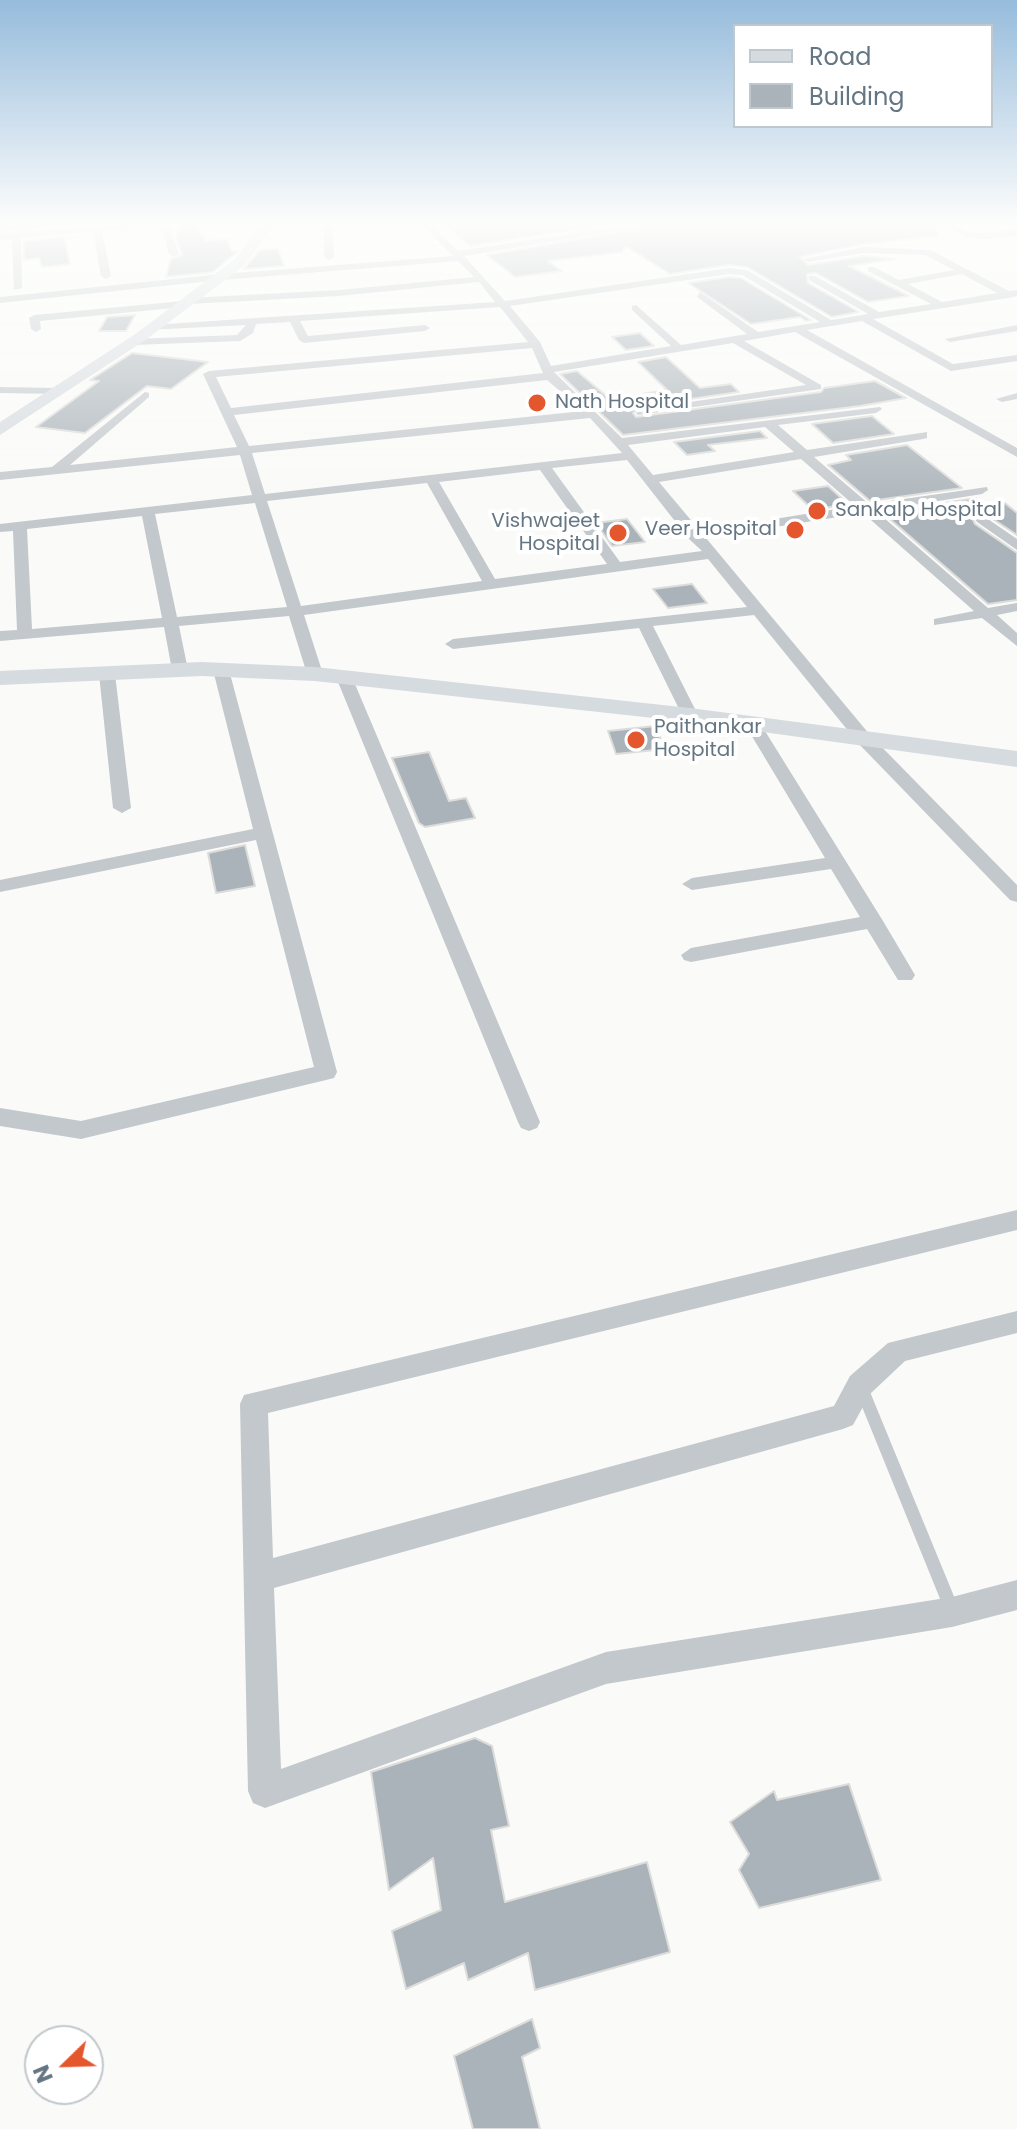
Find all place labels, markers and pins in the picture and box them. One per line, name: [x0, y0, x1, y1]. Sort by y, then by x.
place label: Nath Hospital: [555, 391, 689, 415]
marker: Nath Hospital: [526, 392, 548, 414]
place label: Sankalp Hospital: [835, 499, 1002, 523]
marker: Sankalp Hospital: [806, 500, 828, 522]
place label: Vishwajeet Hospital: [491, 510, 600, 557]
place label: Veer Hospital: [645, 518, 777, 542]
marker: Veer Hospital: [784, 519, 806, 541]
marker: Vishwajeet Hospital: [607, 522, 629, 544]
place label: Paithankar Hospital: [654, 716, 762, 763]
marker: Paithankar Hospital: [625, 729, 647, 751]

